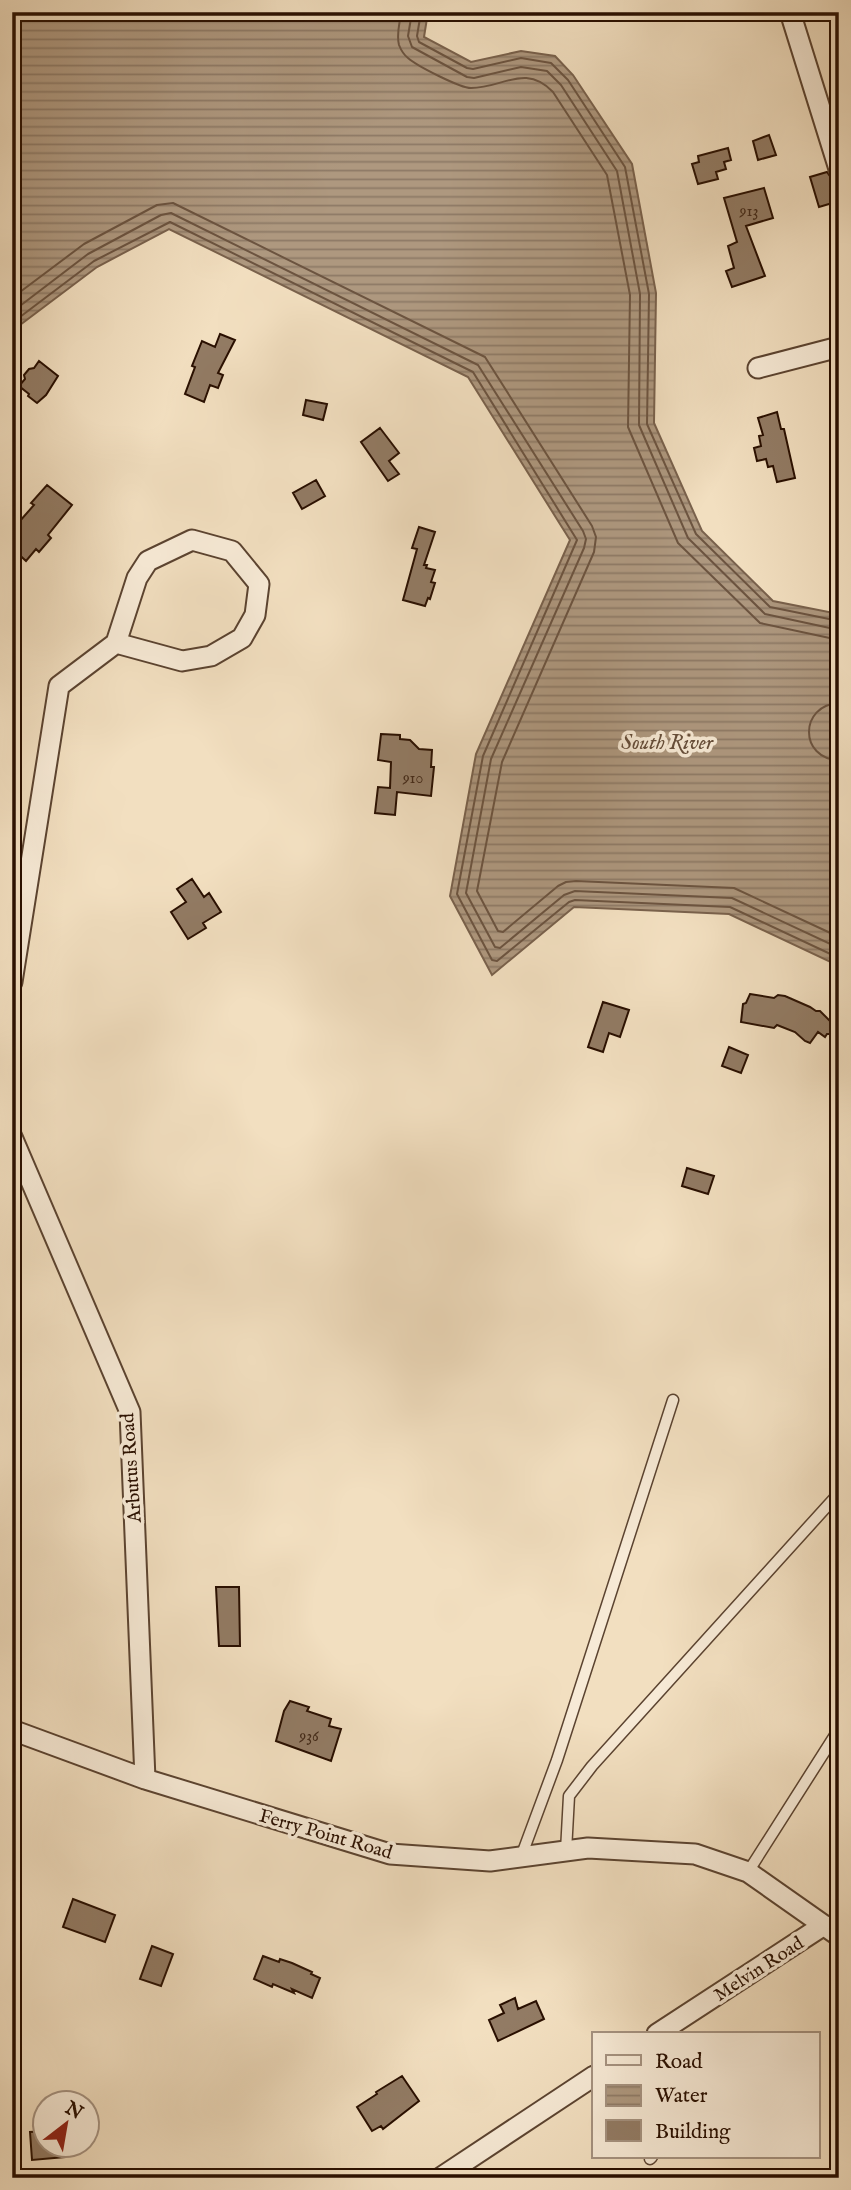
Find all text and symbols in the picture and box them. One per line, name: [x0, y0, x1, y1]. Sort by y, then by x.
house number: 913: [739, 202, 758, 222]
water label: South River: [621, 730, 714, 757]
house number: 910: [402, 769, 423, 789]
street label: Arbutus Road: [116, 1411, 148, 1525]
house number: 936: [298, 1727, 319, 1747]
street label: Ferry Point Road: [256, 1804, 396, 1866]
street label: Melvin Road: [710, 1931, 809, 2008]
legend: [592, 2032, 820, 2158]
text: Road: [655, 2049, 703, 2076]
text: Water: [655, 2083, 708, 2110]
north arrow: [32, 2088, 102, 2158]
text: N: [60, 2096, 87, 2126]
text: Building: [655, 2119, 731, 2146]

